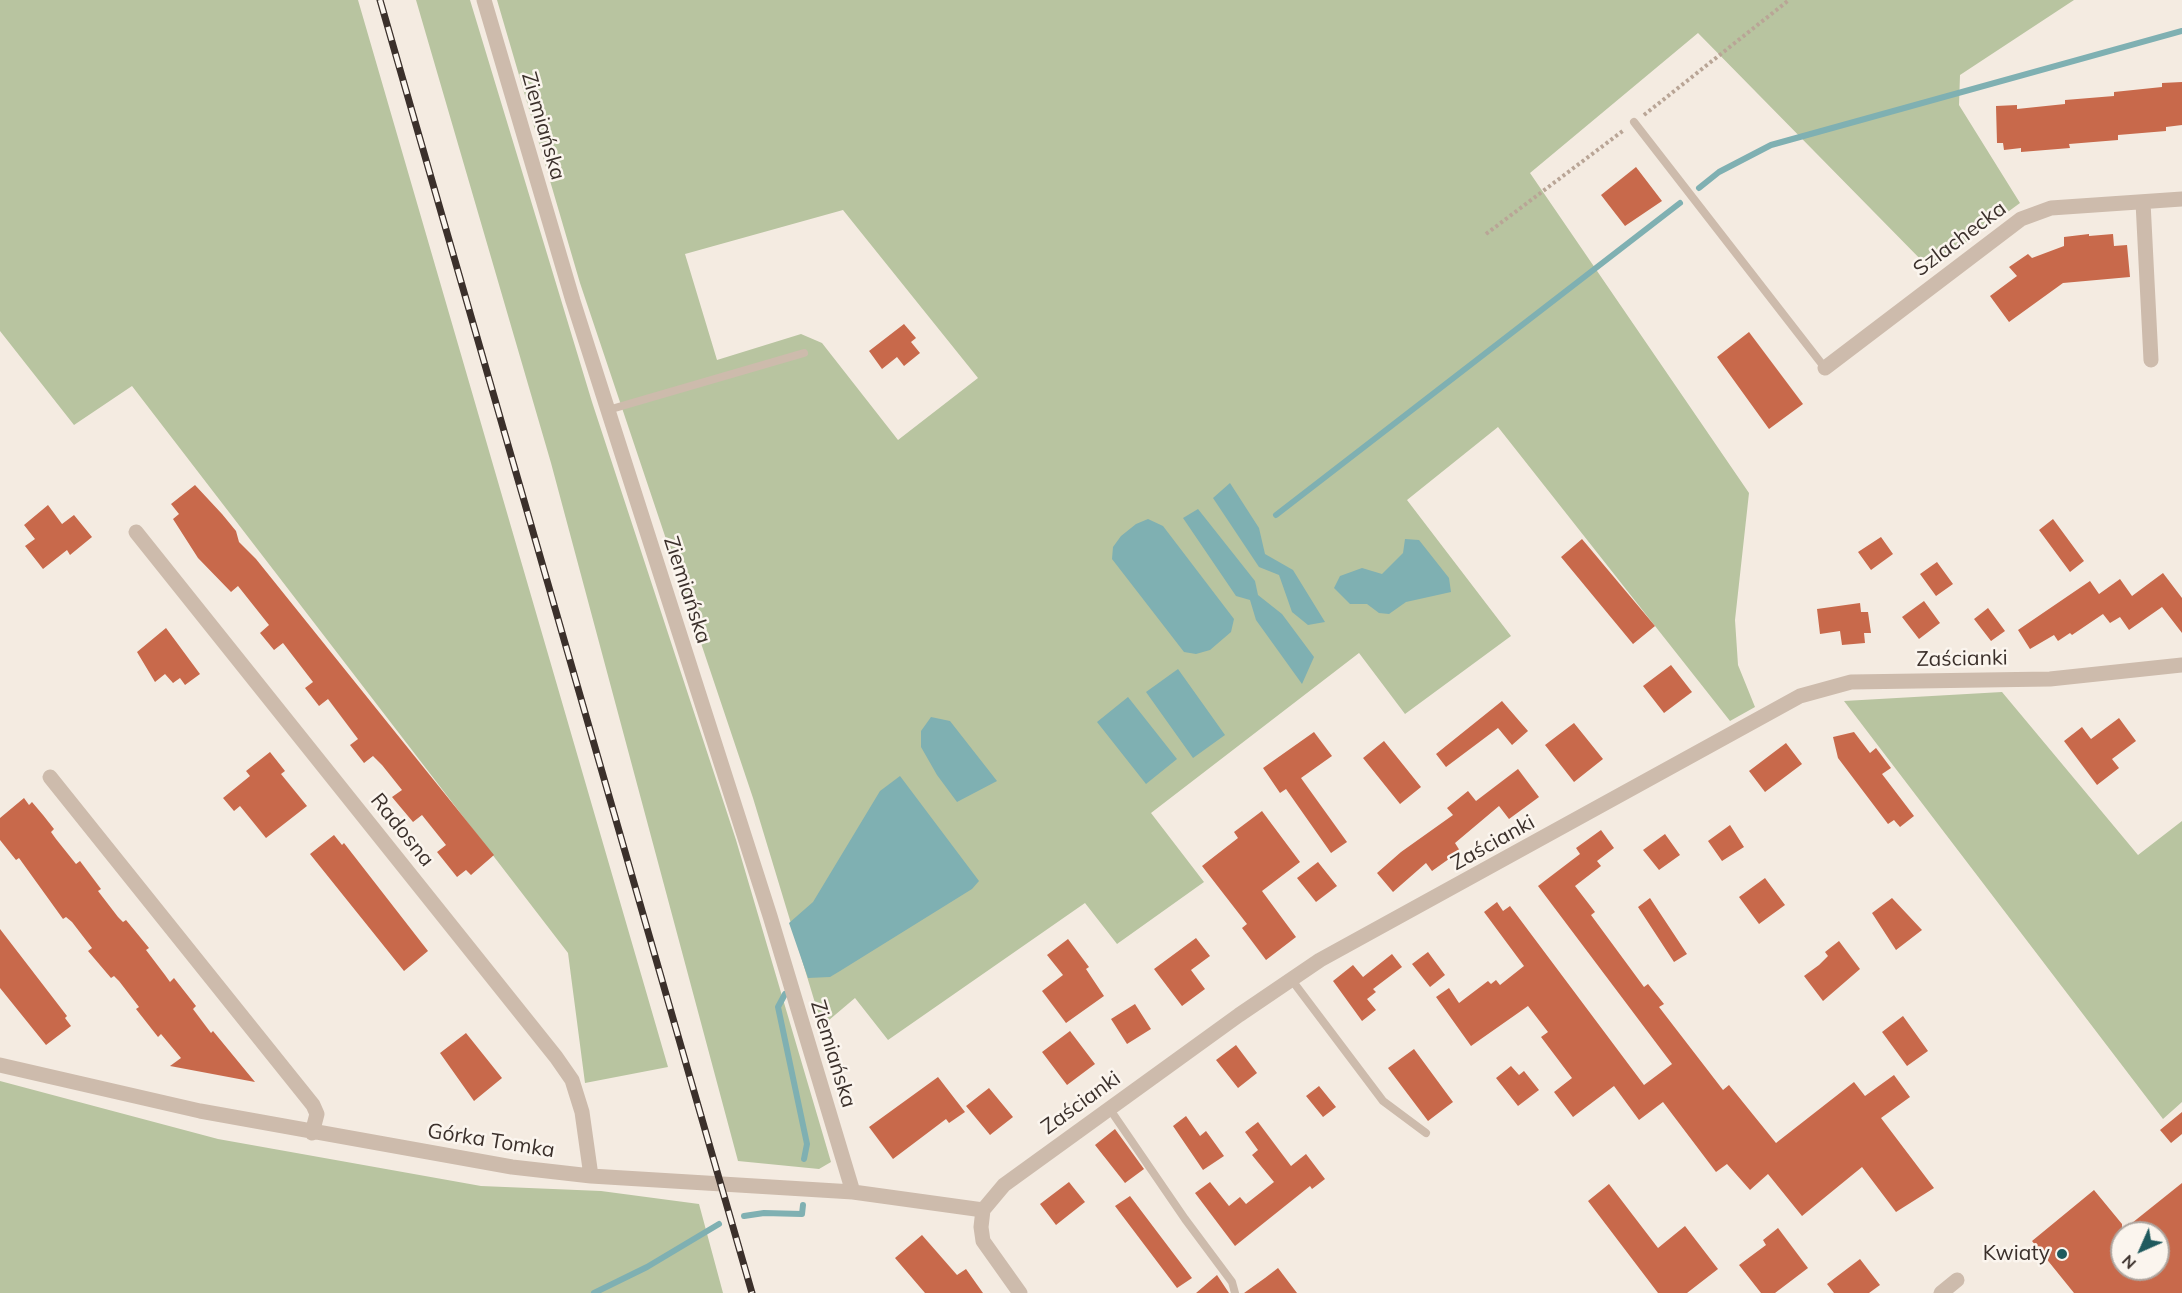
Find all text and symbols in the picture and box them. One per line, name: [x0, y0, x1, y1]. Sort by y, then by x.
street label: Ziemiańska: [516, 69, 570, 183]
street label: Szlachecka: [1909, 196, 2011, 282]
street label: Ziemiańska: [658, 533, 716, 647]
street label: Zaścianki: [1916, 646, 2008, 672]
street label: Radosna: [365, 788, 439, 872]
street label: Zaścianki: [1447, 810, 1539, 876]
street label: Ziemiańska: [805, 997, 861, 1111]
street label: Zaścianki: [1037, 1066, 1125, 1140]
street label: Górka Tomka: [426, 1118, 556, 1164]
north arrow: [2110, 1221, 2170, 1281]
place label: Kwiaty: [1983, 1241, 2050, 1267]
marker: Kwiaty: [2055, 1247, 2069, 1261]
text: N: [2117, 1251, 2140, 1274]

